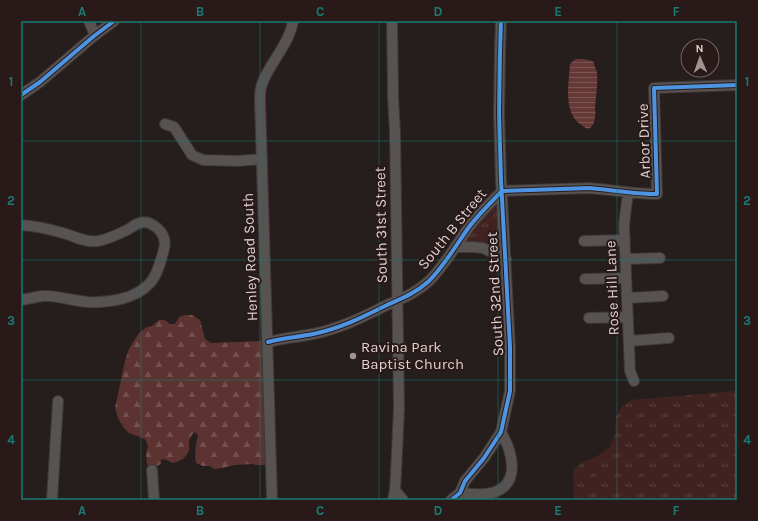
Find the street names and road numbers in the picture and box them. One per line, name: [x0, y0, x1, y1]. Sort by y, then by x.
street label: Arbor Drive: [634, 103, 654, 179]
street label: South 31st Street: [371, 166, 391, 283]
street label: South B Street: [414, 185, 490, 273]
street label: Henley Road South: [239, 193, 261, 321]
street label: South 32nd Street: [483, 231, 507, 357]
street label: Rose Hill Lane: [601, 240, 623, 336]

